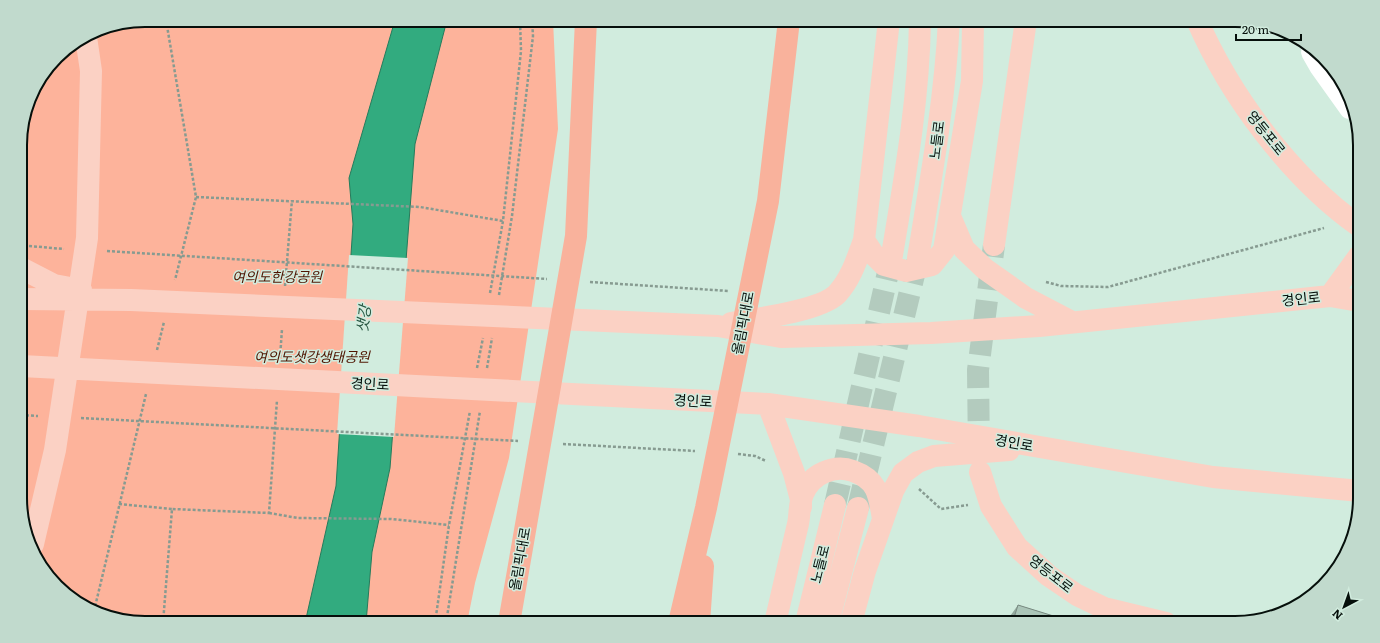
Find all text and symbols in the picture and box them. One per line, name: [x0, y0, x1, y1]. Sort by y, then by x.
scale bar: [1236, 16, 1301, 42]
text: 20 m: [1242, 20, 1269, 38]
street label: 영등포로: [1243, 106, 1291, 159]
street label: 노들로: [924, 119, 948, 160]
park label: 여의도한강공원: [232, 266, 323, 286]
street label: 경인로: [1281, 286, 1321, 310]
street label: 올림픽대로: [726, 289, 758, 356]
water label: 샛강: [349, 302, 376, 334]
park label: 여의도샛강생태공원: [254, 346, 371, 366]
street label: 경인로: [350, 372, 390, 394]
street label: 경인로: [673, 389, 713, 411]
street label: 경인로: [993, 429, 1035, 455]
street label: 올림픽대로: [504, 525, 534, 592]
street label: 노들로: [805, 542, 833, 585]
street label: 영등포로: [1025, 549, 1078, 597]
north arrow: [1324, 587, 1364, 627]
text: N: [1328, 606, 1346, 624]

